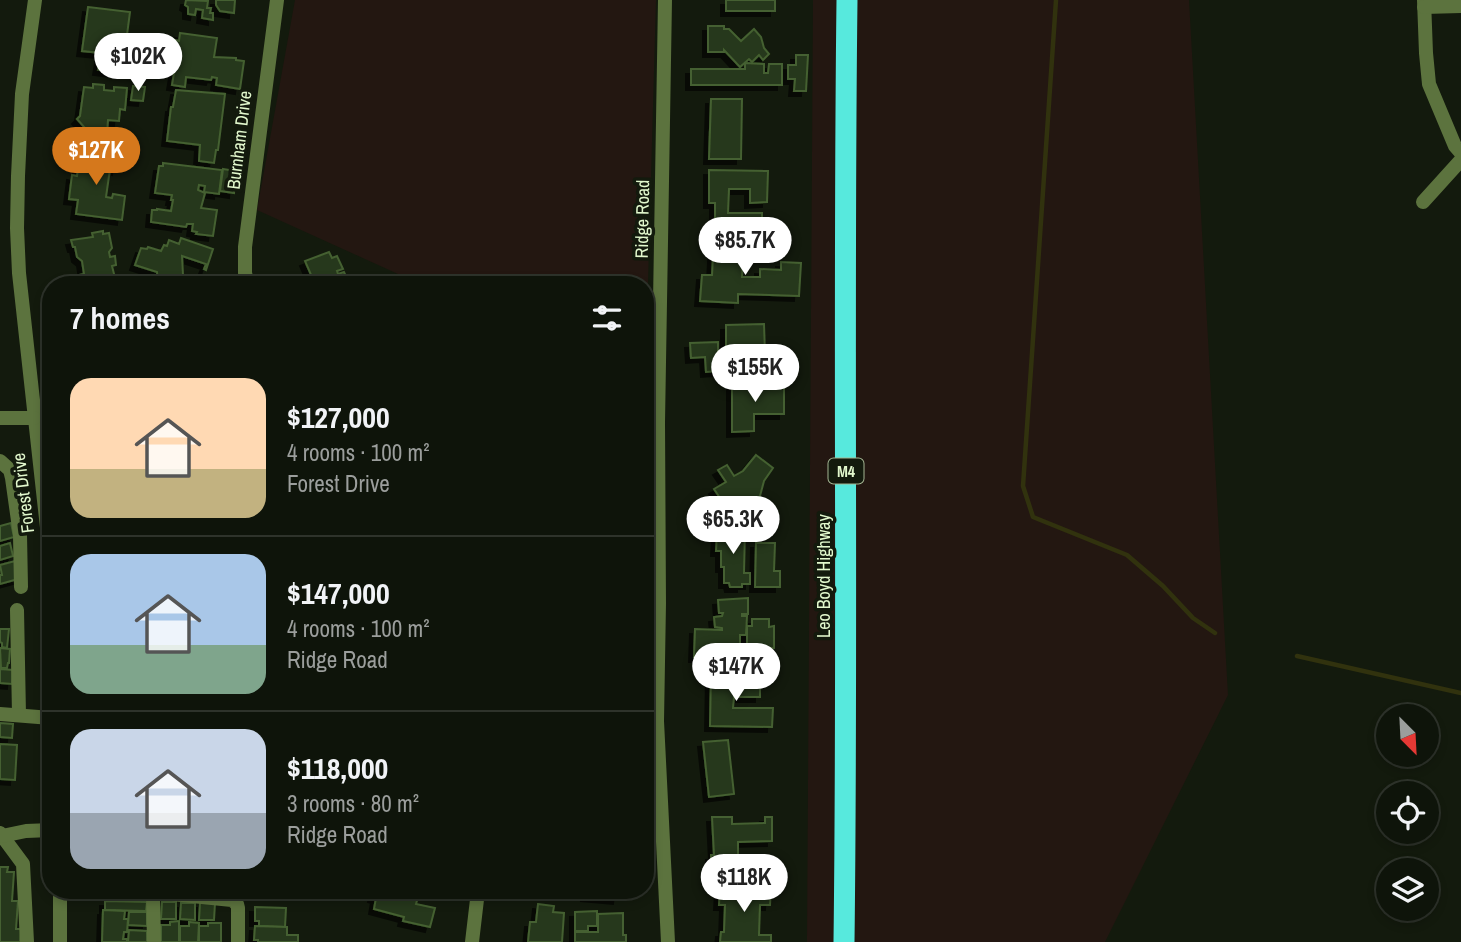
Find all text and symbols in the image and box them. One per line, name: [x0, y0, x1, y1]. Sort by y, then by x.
pin: $102K: [89, 34, 187, 93]
text: $102K: [110, 40, 166, 71]
street label: Burnham Drive: [221, 89, 257, 191]
pin: $127K: [47, 128, 145, 187]
text: $127K: [68, 134, 124, 165]
street label: Ridge Road: [629, 179, 655, 259]
pin: $85.7K: [688, 218, 802, 277]
text: $85.7K: [715, 224, 775, 255]
text: 7 homes: [70, 298, 170, 338]
icon: filters: [588, 299, 626, 337]
pin: $155K: [706, 344, 804, 404]
text: $155K: [727, 351, 783, 382]
text: $127,000: [287, 397, 390, 437]
icon: home: [126, 406, 210, 490]
text: 4 rooms · 100 m²: [287, 437, 430, 468]
street label: Forest Drive: [6, 452, 40, 534]
road number: M4: [828, 458, 864, 484]
text: Forest Drive: [287, 468, 390, 499]
pin: $65.3K: [676, 496, 790, 556]
text: $65.3K: [703, 503, 763, 534]
street label: Leo Boyd Highway: [811, 513, 836, 638]
text: $147,000: [287, 573, 390, 613]
icon: home: [126, 582, 210, 666]
text: 4 rooms · 100 m²: [287, 613, 430, 644]
text: Ridge Road: [287, 644, 388, 675]
pin: $147K: [687, 644, 785, 703]
text: $147K: [708, 650, 764, 681]
north arrow: [1376, 704, 1438, 766]
map controls: [1376, 704, 1439, 921]
text: $118,000: [287, 748, 388, 788]
icon: home: [126, 757, 210, 841]
button: locate: [1376, 781, 1439, 844]
text: 3 rooms · 80 m²: [287, 788, 419, 819]
text: Ridge Road: [287, 819, 388, 850]
pin: $118K: [695, 855, 793, 914]
button: layers: [1376, 858, 1439, 921]
text: $118K: [717, 861, 771, 892]

